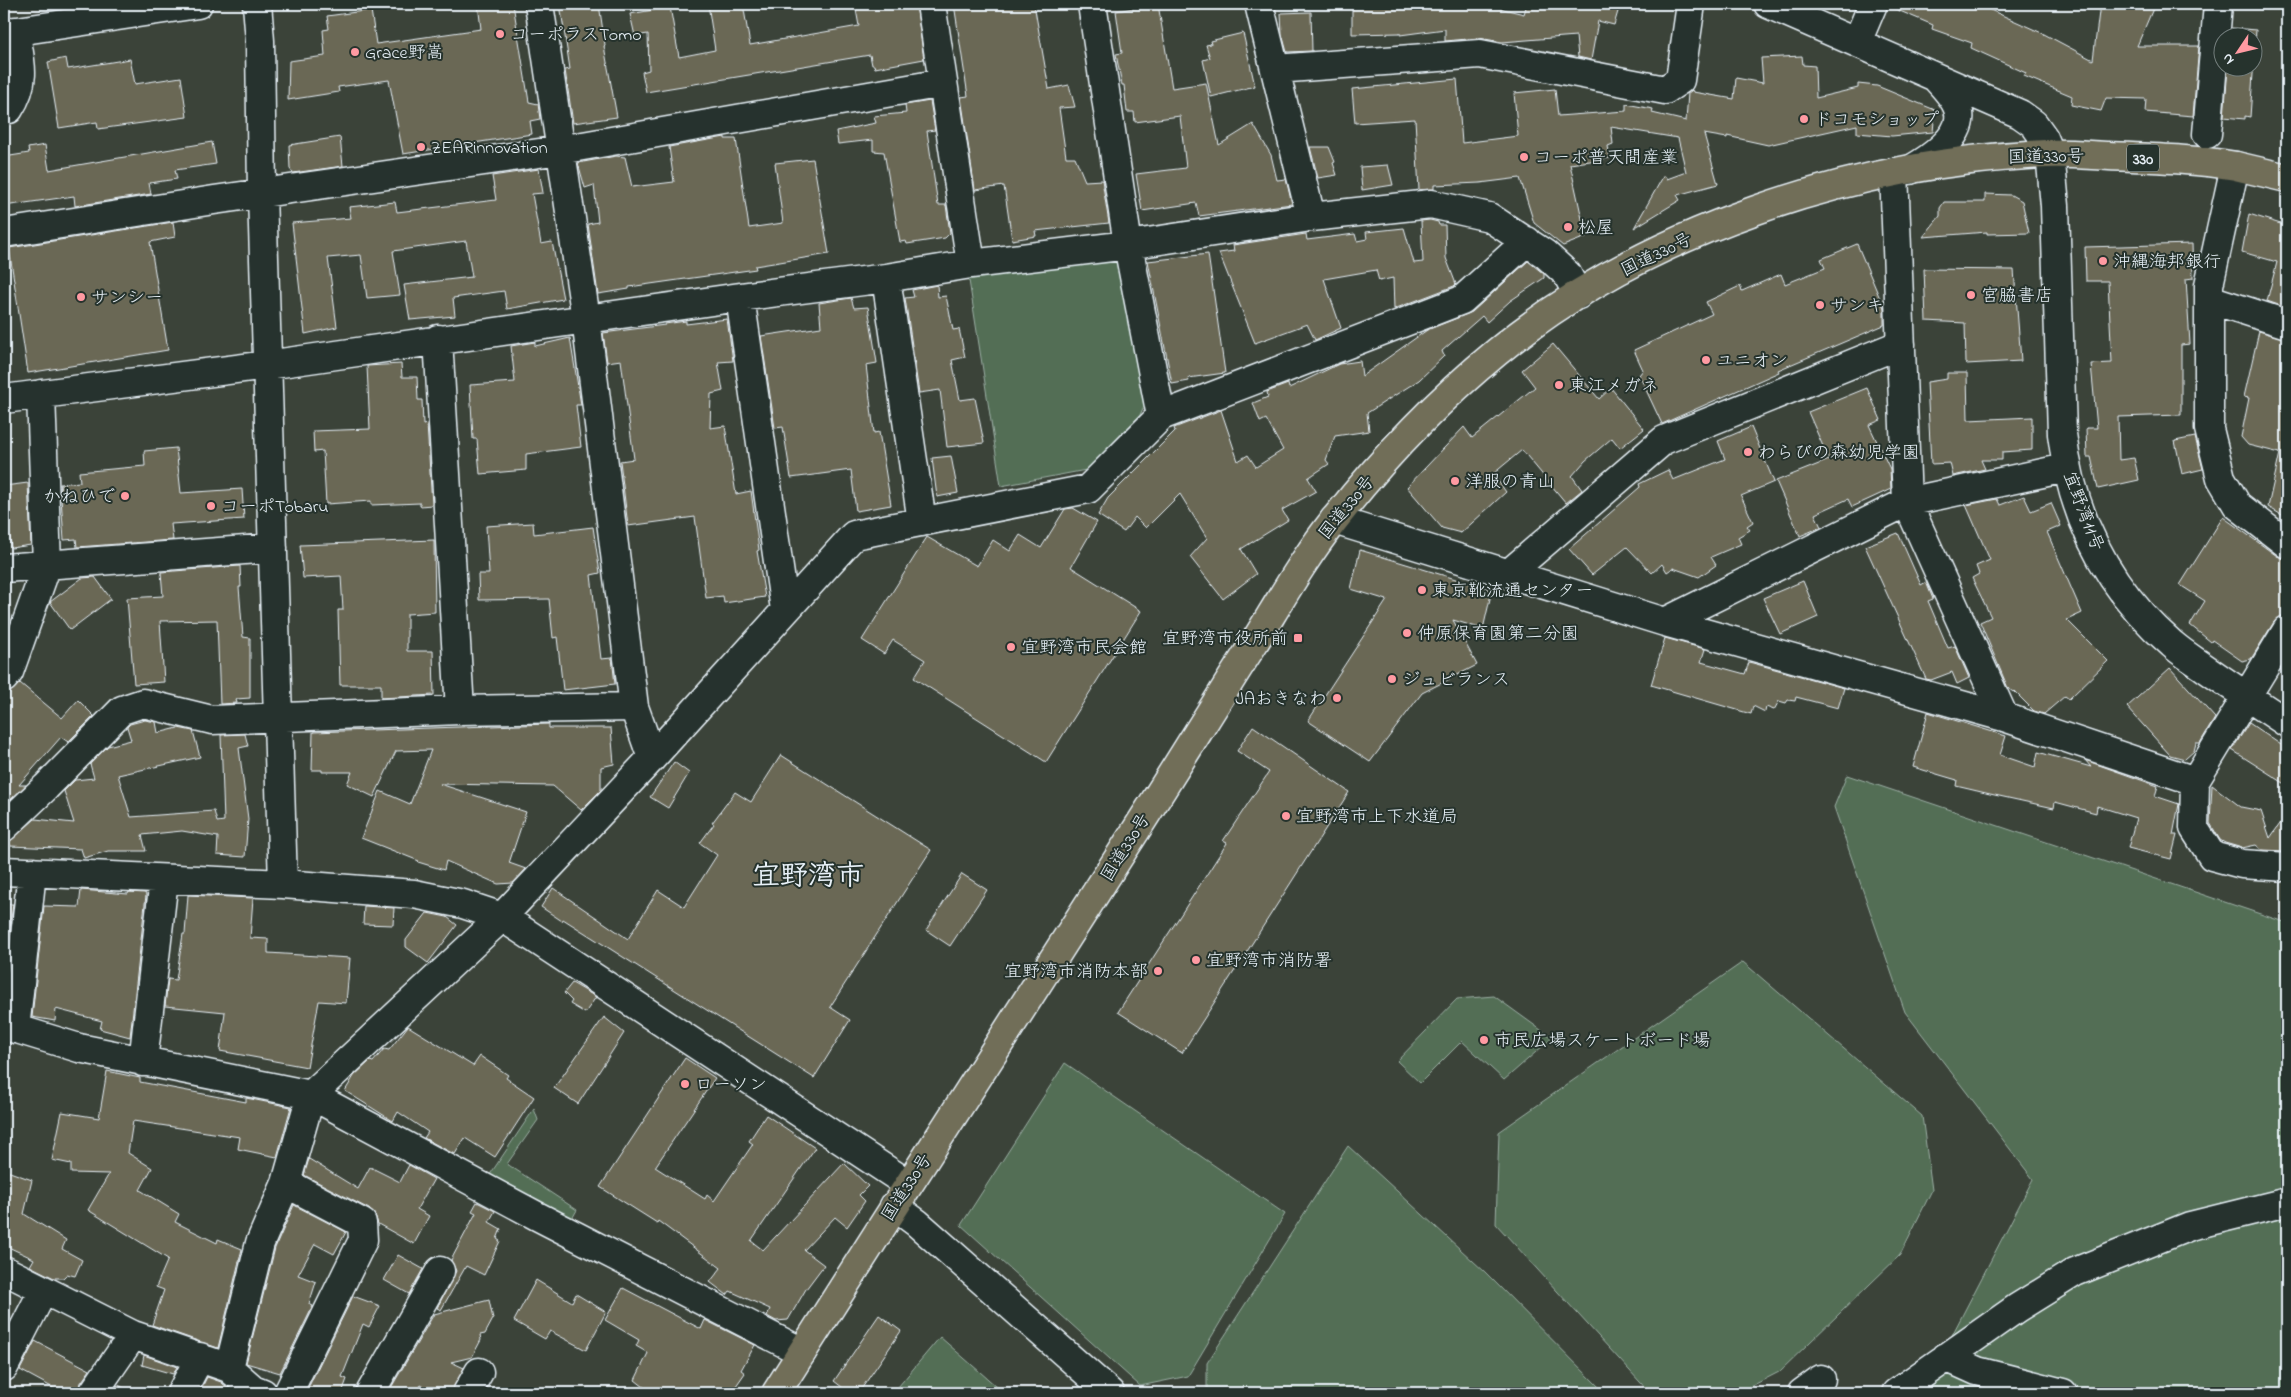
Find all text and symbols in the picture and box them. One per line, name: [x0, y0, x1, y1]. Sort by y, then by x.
place label: コーポラスTomo: [510, 23, 642, 49]
marker: コーポラスTomo: [494, 28, 506, 40]
north arrow: [2214, 28, 2264, 78]
place label: Grace野嵩: [365, 41, 444, 67]
marker: Grace野嵩: [349, 46, 361, 58]
text: N: [2217, 49, 2240, 68]
place label: ドコモショップ: [1814, 108, 1939, 134]
marker: ドコモショップ: [1798, 113, 1810, 125]
place label: ZEARinnovation: [431, 136, 548, 162]
marker: ZEARinnovation: [415, 141, 427, 153]
street label: 国道330号: [2007, 144, 2085, 172]
road number: 330: [2127, 144, 2159, 172]
place label: コーポ普天間産業: [1534, 146, 1678, 172]
marker: コーポ普天間産業: [1518, 151, 1530, 163]
place label: 松屋: [1578, 216, 1614, 242]
marker: 松屋: [1562, 221, 1574, 233]
street label: 国道330号: [1617, 227, 1697, 284]
place label: 沖縄海邦銀行: [2113, 250, 2221, 276]
marker: 沖縄海邦銀行: [2097, 255, 2109, 267]
place label: 宮脇書店: [1981, 284, 2053, 310]
place label: サンシー: [91, 286, 163, 312]
marker: 宮脇書店: [1965, 289, 1977, 301]
marker: サンシー: [75, 291, 87, 303]
place label: サンキ: [1830, 294, 1884, 320]
marker: サンキ: [1814, 299, 1826, 311]
place label: ユニオン: [1716, 349, 1788, 375]
marker: ユニオン: [1700, 354, 1712, 366]
place label: 東江メガネ: [1569, 374, 1659, 400]
marker: 東江メガネ: [1553, 379, 1565, 391]
place label: わらびの森幼児学園: [1758, 441, 1920, 467]
marker: わらびの森幼児学園: [1742, 446, 1754, 458]
street label: 宜野湾11号: [2055, 468, 2109, 555]
street label: 国道330号: [1313, 470, 1382, 546]
place label: 洋服の青山: [1465, 470, 1555, 496]
marker: 洋服の青山: [1449, 475, 1461, 487]
place label: かねひで: [43, 485, 115, 511]
marker: かねひで: [119, 490, 131, 502]
place label: コーポTobaru: [221, 495, 328, 521]
marker: コーポTobaru: [205, 500, 217, 512]
place label: 東京靴流通センター: [1432, 579, 1593, 605]
marker: 東京靴流通センター: [1416, 584, 1428, 596]
place label: 仲原保育園第二分園: [1417, 622, 1579, 648]
place label: 宜野湾市役所前: [1162, 627, 1288, 653]
marker: 仲原保育園第二分園: [1401, 627, 1413, 639]
marker: 宜野湾市役所前: [1292, 632, 1304, 644]
place label: 宜野湾市民会館: [1021, 636, 1147, 662]
marker: 宜野湾市民会館: [1005, 641, 1017, 653]
place label: ジュビランス: [1402, 668, 1510, 694]
marker: ジュビランス: [1386, 673, 1398, 685]
place label: JAおきなわ: [1235, 687, 1327, 713]
marker: JAおきなわ: [1331, 692, 1343, 704]
place label: 宜野湾市上下水道局: [1296, 805, 1458, 831]
street label: 国道330号: [1095, 809, 1158, 887]
marker: 宜野湾市上下水道局: [1280, 810, 1292, 822]
district label: 宜野湾市: [752, 857, 864, 898]
place label: 宜野湾市消防署: [1206, 949, 1332, 975]
marker: 宜野湾市消防署: [1190, 954, 1202, 966]
place label: 宜野湾市消防本部: [1004, 960, 1148, 986]
marker: 宜野湾市消防本部: [1152, 965, 1164, 977]
place label: 市民広場スケートボード場: [1494, 1029, 1710, 1055]
marker: 市民広場スケートボード場: [1478, 1034, 1490, 1046]
place label: ローソン: [695, 1073, 767, 1099]
marker: ローソン: [679, 1078, 691, 1090]
street label: 国道330号: [876, 1149, 939, 1227]

